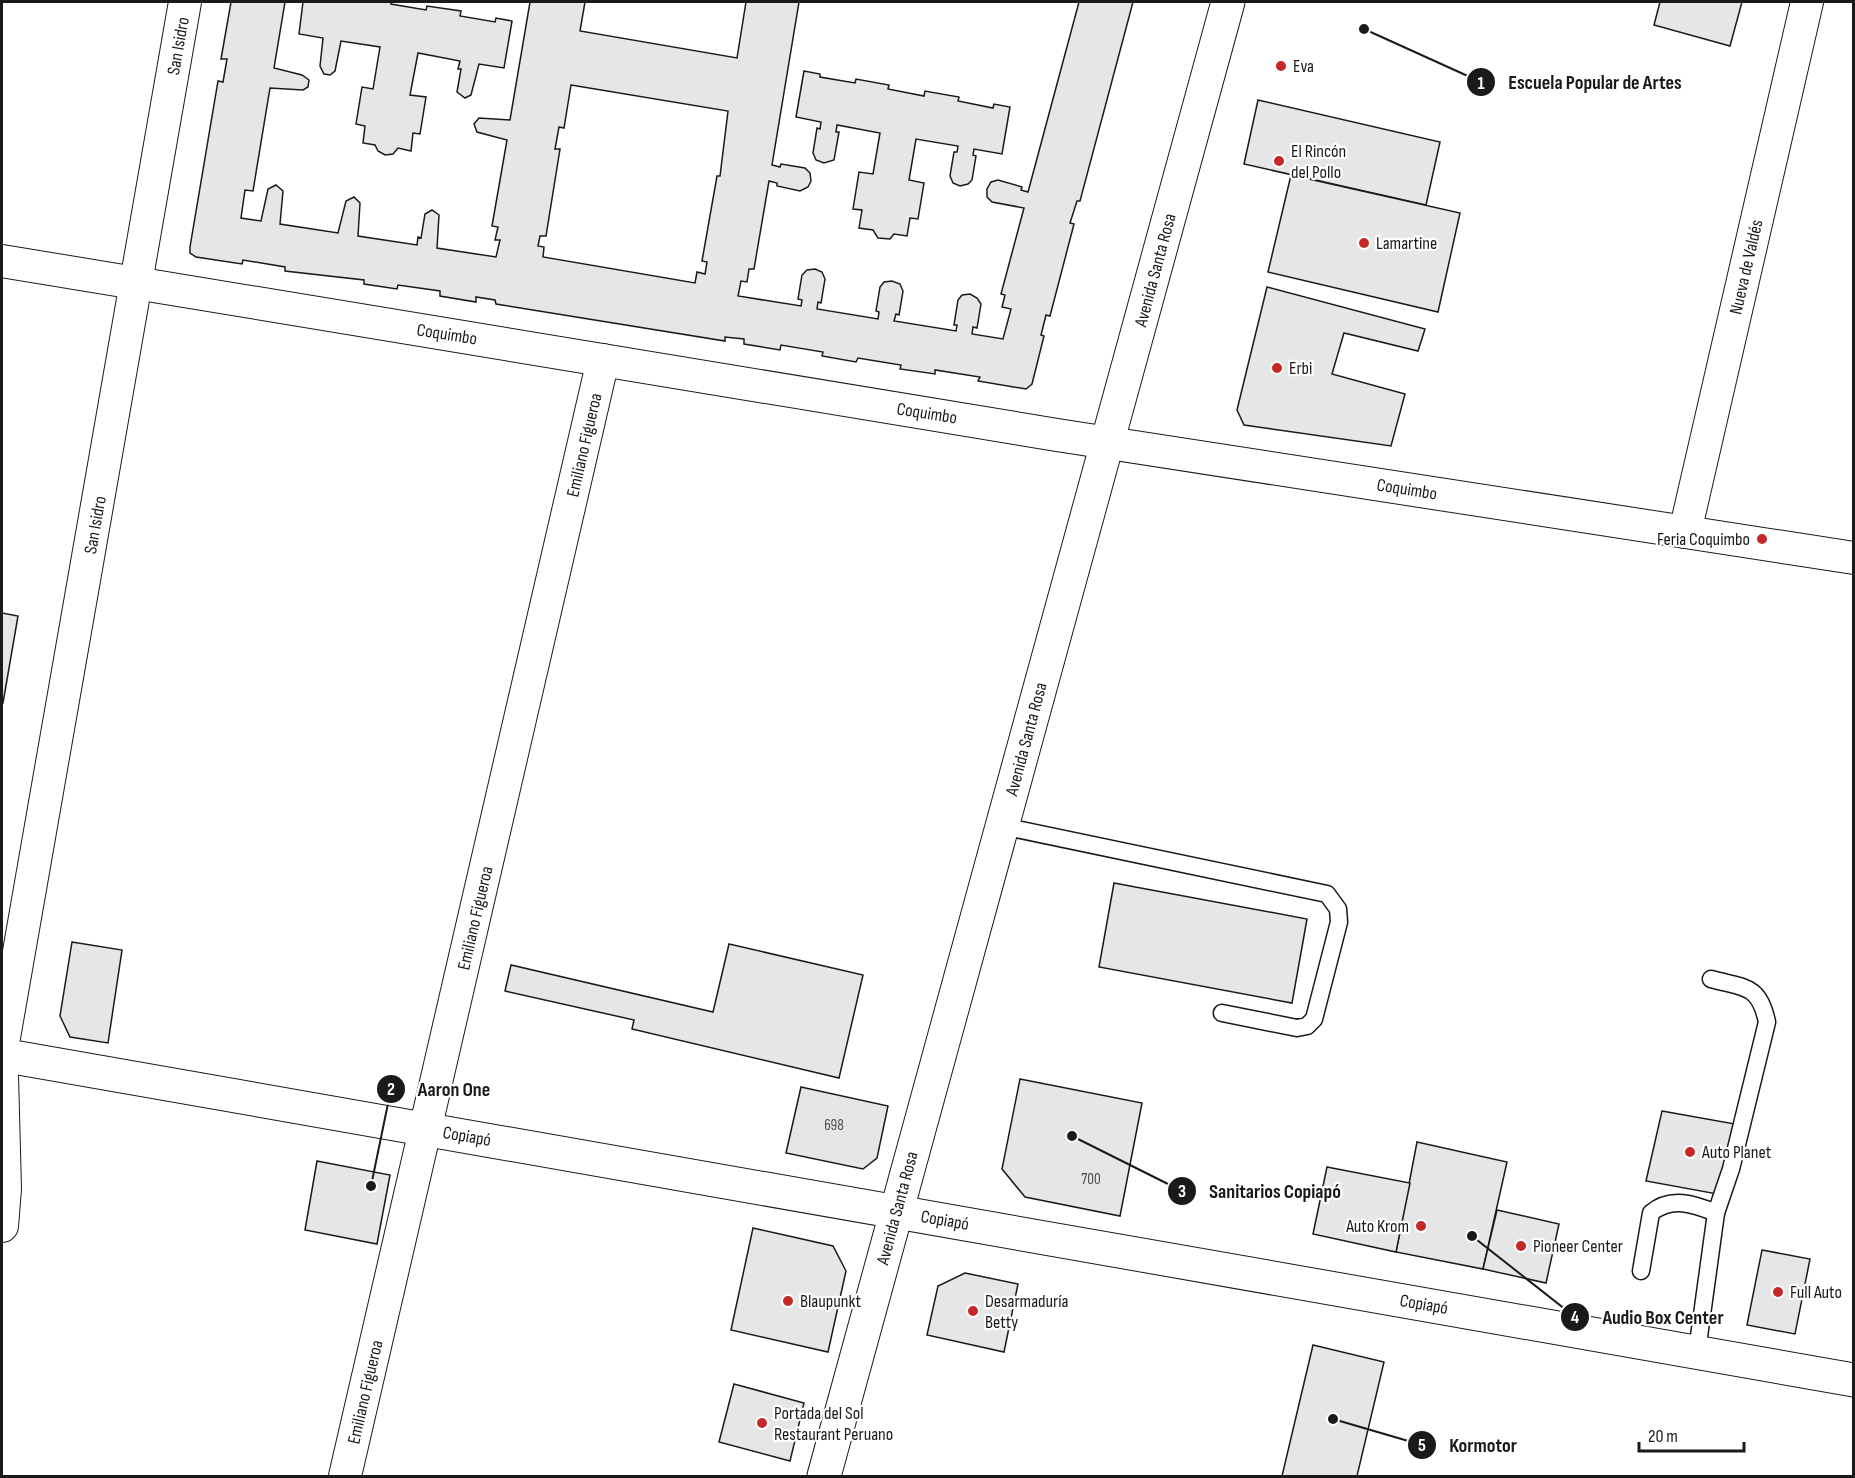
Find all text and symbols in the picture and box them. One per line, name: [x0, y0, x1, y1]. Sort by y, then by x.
street label: San Isidro: [163, 15, 194, 77]
place label: Eva: [1293, 56, 1314, 77]
marker: Eva: [1274, 59, 1288, 73]
callout: Escuela Popular de Artes: [1466, 63, 1694, 101]
text: Escuela Popular de Artes: [1508, 71, 1682, 95]
text: 1: [1477, 73, 1485, 94]
place label: El Rincón del Pollo: [1291, 141, 1346, 183]
marker: El Rincón del Pollo: [1272, 154, 1286, 168]
street label: Avenida Santa Rosa: [1130, 211, 1181, 330]
street label: Nueva de Valdés: [1725, 218, 1768, 317]
place label: Lamartine: [1376, 233, 1437, 254]
marker: Lamartine: [1357, 236, 1371, 250]
street label: Coquimbo: [415, 319, 479, 350]
place label: Erbi: [1289, 358, 1312, 379]
marker: Erbi: [1270, 361, 1284, 375]
street label: Emiliano Figueroa: [562, 391, 607, 499]
street label: Coquimbo: [895, 398, 959, 429]
street label: Coquimbo: [1375, 474, 1439, 505]
street label: San Isidro: [80, 494, 111, 556]
place label: Feria Coquimbo: [1657, 529, 1750, 550]
marker: Feria Coquimbo: [1755, 532, 1769, 546]
street label: Avenida Santa Rosa: [1001, 680, 1052, 799]
street label: Emiliano Figueroa: [453, 864, 498, 972]
callout: Aaron One: [376, 1070, 503, 1108]
text: Aaron One: [417, 1078, 490, 1102]
text: 2: [387, 1079, 395, 1100]
house number: 698: [824, 1116, 844, 1135]
street label: Copiapó: [441, 1122, 493, 1151]
place label: Auto Planet: [1701, 1142, 1772, 1163]
marker: Auto Planet: [1683, 1145, 1697, 1159]
street label: Avenida Santa Rosa: [872, 1149, 923, 1268]
house number: 700: [1081, 1170, 1101, 1189]
callout: Sanitarios Copiapó: [1167, 1172, 1353, 1210]
text: Sanitarios Copiapó: [1209, 1180, 1341, 1204]
text: 3: [1178, 1181, 1186, 1202]
street label: Copiapó: [919, 1206, 971, 1235]
place label: Auto Krom: [1345, 1216, 1409, 1237]
marker: Auto Krom: [1414, 1219, 1428, 1233]
place label: Pioneer Center: [1533, 1236, 1623, 1257]
marker: Pioneer Center: [1514, 1239, 1528, 1253]
place label: Full Auto: [1790, 1282, 1842, 1303]
marker: Full Auto: [1771, 1285, 1785, 1299]
street label: Copiapó: [1398, 1290, 1450, 1319]
place label: Blaupunkt: [800, 1291, 861, 1312]
place label: Desarmaduría Betty: [985, 1291, 1069, 1333]
marker: Blaupunkt: [781, 1294, 795, 1308]
callout: Audio Box Center: [1560, 1298, 1736, 1336]
marker: Desarmaduría Betty: [966, 1304, 980, 1318]
text: Audio Box Center: [1601, 1306, 1724, 1330]
text: 4: [1571, 1307, 1580, 1328]
street label: Emiliano Figueroa: [343, 1338, 388, 1446]
place label: Portada del Sol Restaurant Peruano: [774, 1403, 893, 1445]
scale bar: [1639, 1415, 1744, 1453]
marker: Portada del Sol Restaurant Peruano: [755, 1416, 769, 1430]
callout: Kormotor: [1407, 1426, 1529, 1464]
text: 20 m: [1648, 1426, 1678, 1447]
text: Kormotor: [1449, 1434, 1517, 1458]
text: 5: [1418, 1435, 1426, 1456]

